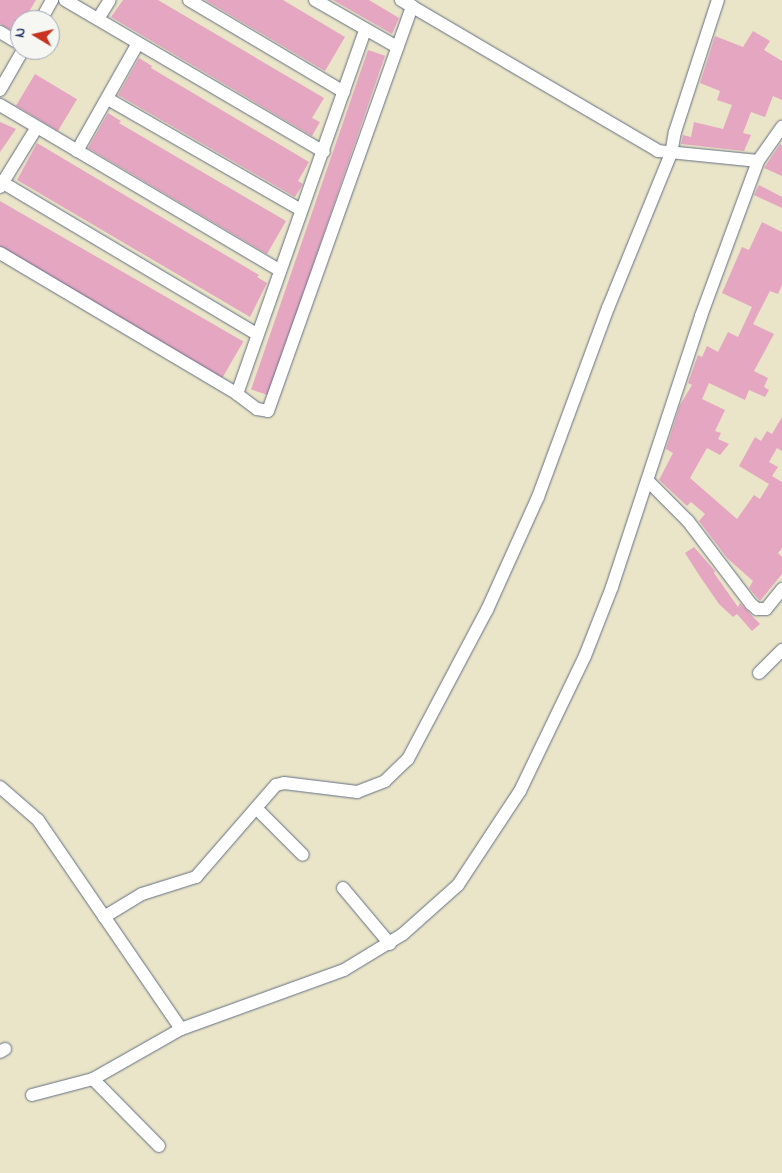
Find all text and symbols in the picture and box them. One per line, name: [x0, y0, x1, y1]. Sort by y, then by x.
north arrow: [10, 10, 60, 60]
text: N: [10, 26, 32, 39]

